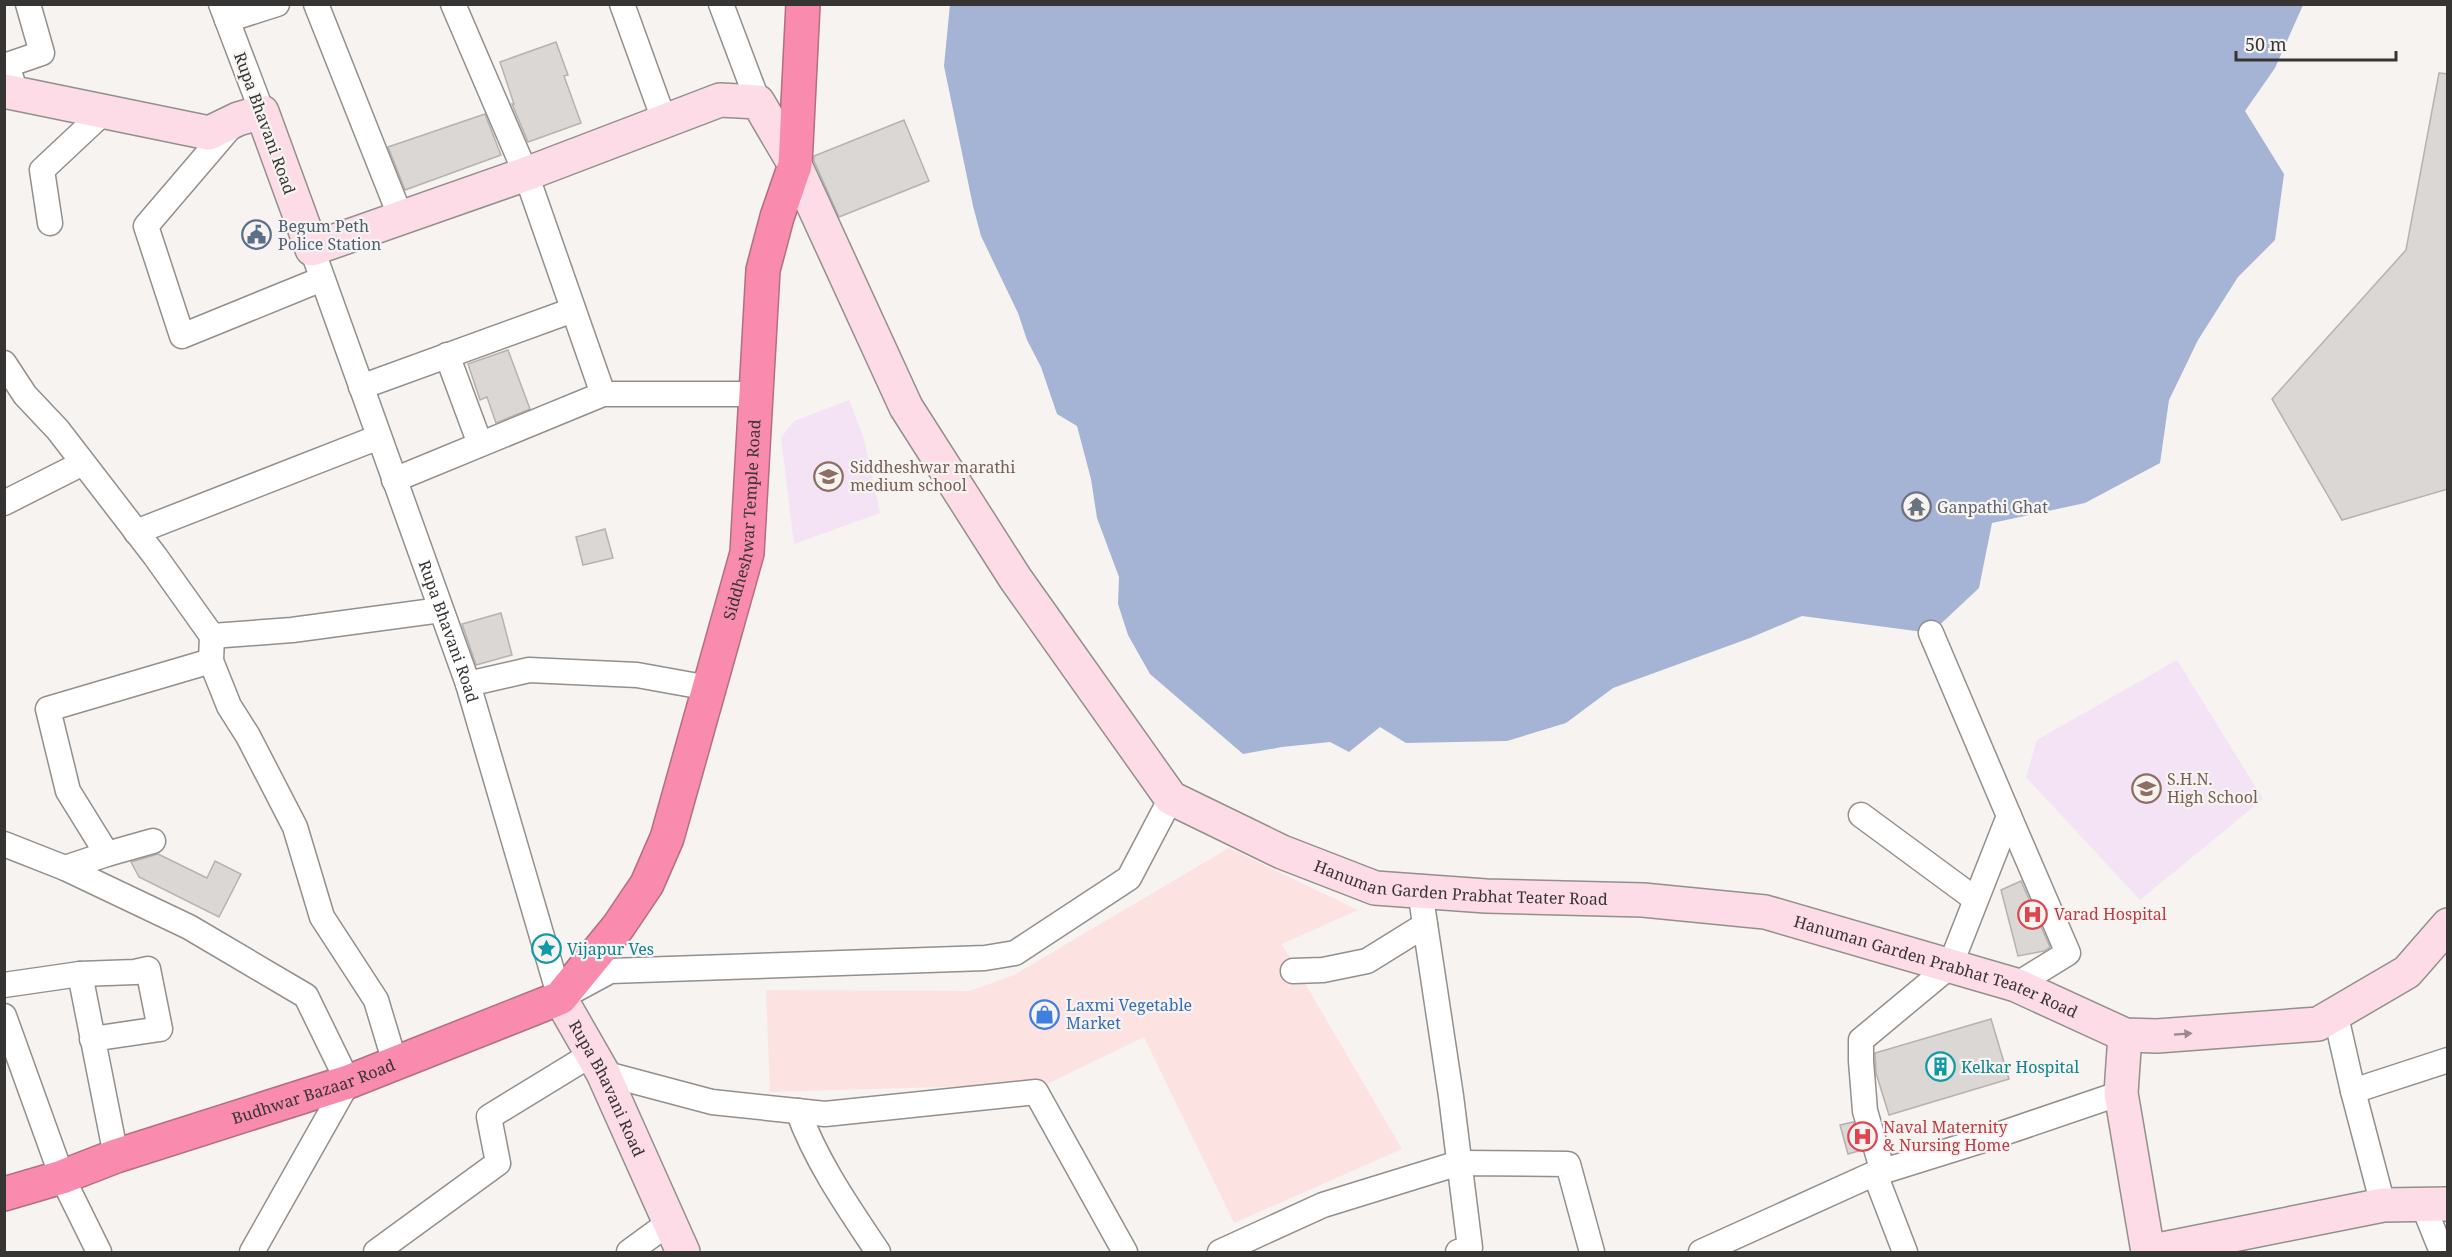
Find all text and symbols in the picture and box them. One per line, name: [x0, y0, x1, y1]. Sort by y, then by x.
scale bar: [2236, 24, 2396, 62]
text: 50 m: [2245, 32, 2287, 56]
street label: Rupa Bhavani Road: [229, 49, 301, 197]
place label: Begum Peth Police Station: [278, 215, 381, 255]
public building icon: Begum Peth Police Station: [241, 219, 273, 251]
street label: Siddheshwar Temple Road: [718, 419, 766, 623]
place label: Siddheshwar marathi medium school: [850, 456, 1015, 496]
school or university icon: Siddheshwar marathi medium school: [813, 460, 845, 492]
temple icon: Ganpathi Ghat: [1900, 491, 1932, 523]
place label: Ganpathi Ghat: [1937, 496, 2048, 518]
street label: Rupa Bhavani Road: [413, 557, 484, 705]
place label: S.H.N. High School: [2167, 768, 2258, 808]
school or university icon: S.H.N. High School: [2130, 772, 2162, 804]
street label: Hanuman Garden Prabhat Teater Road: [1311, 854, 1608, 910]
hospital icon: Varad Hospital: [2017, 898, 2049, 930]
place label: Varad Hospital: [2054, 903, 2167, 925]
street label: Hanuman Garden Prabhat Teater Road: [1791, 910, 2081, 1023]
place icon: Vijapur Ves: [530, 933, 562, 965]
place label: Vijapur Ves: [567, 938, 654, 960]
place label: Laxmi Vegetable Market: [1066, 994, 1192, 1034]
shop icon: Laxmi Vegetable Market: [1029, 998, 1061, 1030]
street label: Rupa Bhavani Road: [564, 1016, 650, 1160]
one-way arrow: [2174, 1029, 2193, 1038]
building icon: Kelkar Hospital: [1924, 1051, 1956, 1083]
street label: Budhwar Bazaar Road: [229, 1053, 398, 1129]
place label: Kelkar Hospital: [1961, 1056, 2079, 1078]
place label: Naval Maternity & Nursing Home: [1883, 1116, 2010, 1156]
hospital icon: Naval Maternity & Nursing Home: [1846, 1120, 1878, 1152]

